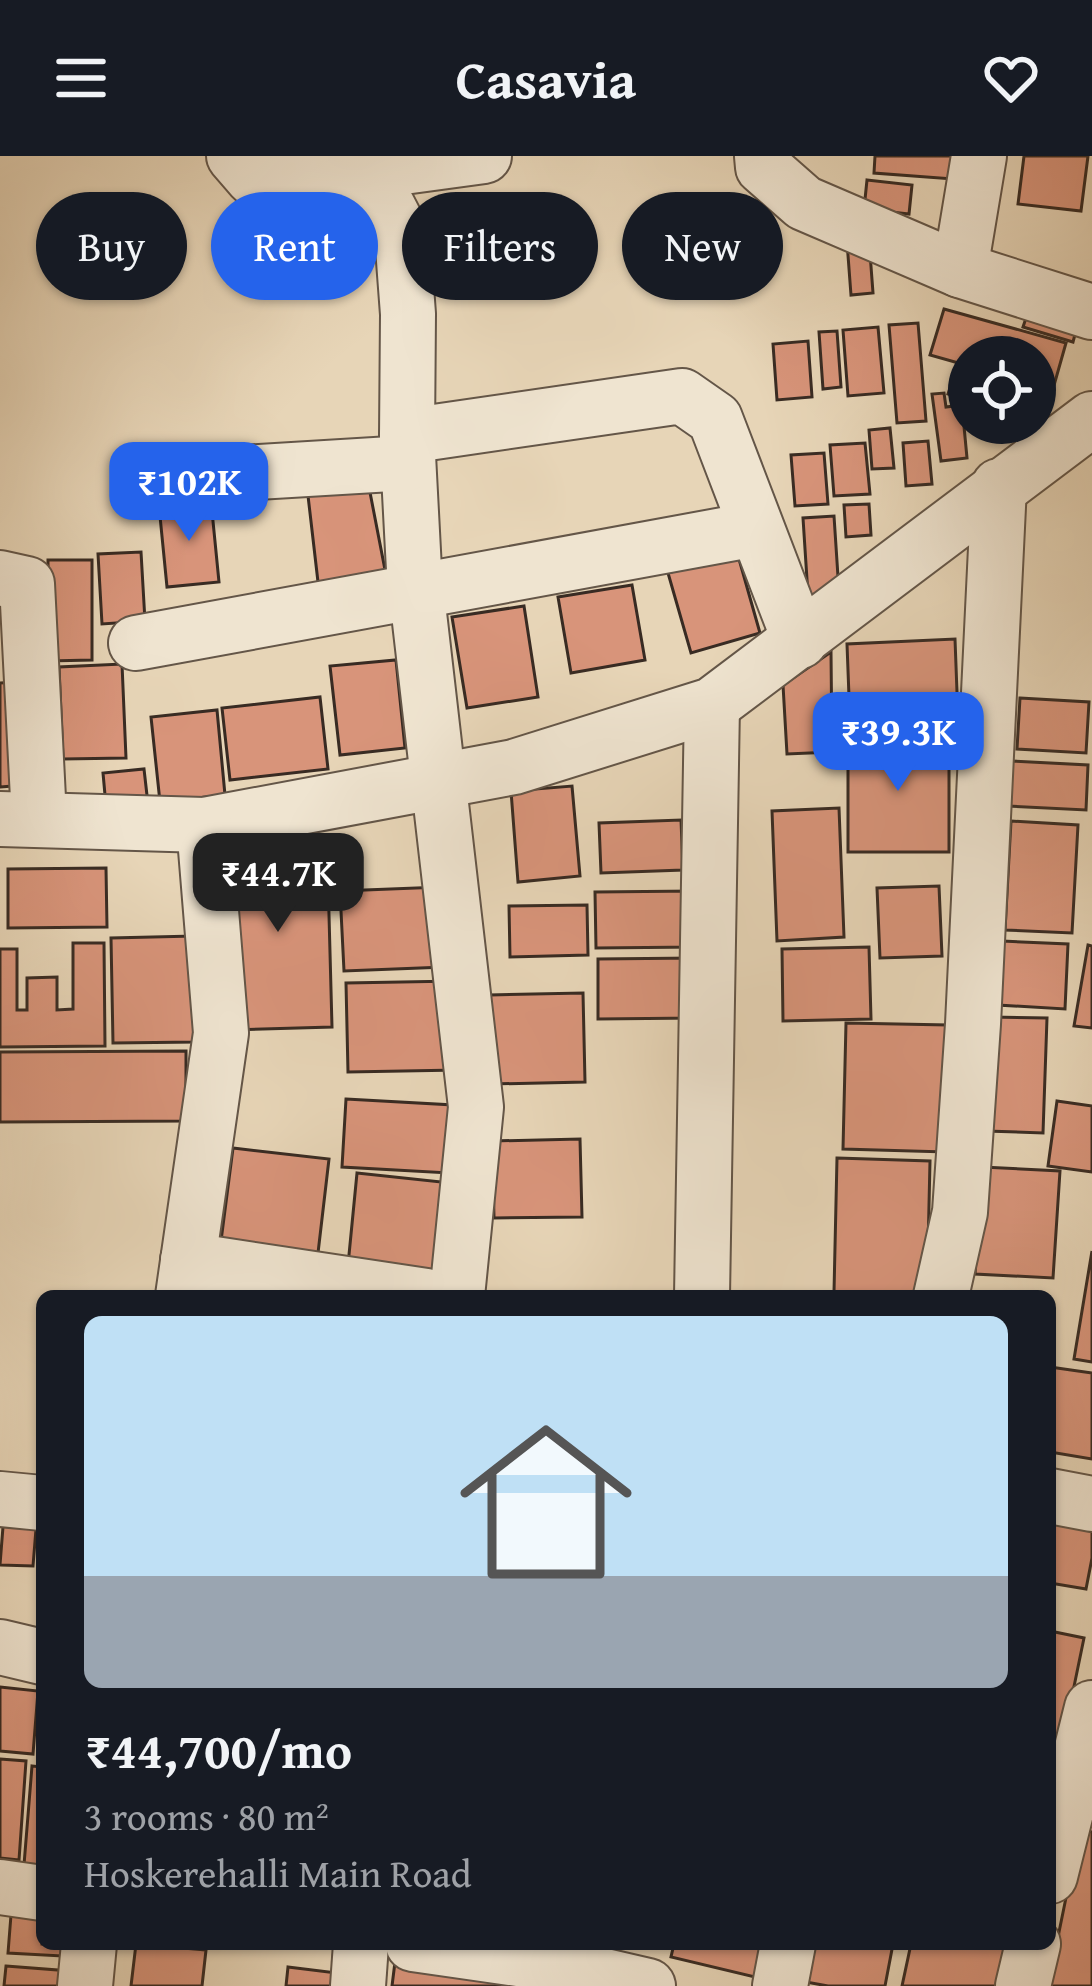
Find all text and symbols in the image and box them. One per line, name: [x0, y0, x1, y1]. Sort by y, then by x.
text: Casavia: [456, 39, 636, 118]
icon: menu: [48, 45, 114, 111]
icon: heart: [978, 45, 1044, 111]
chip: Buy: [36, 192, 187, 300]
chip: Rent: [211, 192, 378, 300]
chip: Filters: [402, 192, 598, 300]
chip: New: [622, 192, 783, 300]
map controls: [948, 336, 1056, 444]
button: locate: [948, 336, 1056, 444]
pin: ₹102K: [105, 442, 273, 544]
text: ₹102K: [136, 452, 242, 509]
pin: ₹39.3K: [800, 692, 996, 794]
text: ₹39.3K: [840, 702, 956, 759]
pin: ₹44.7K: [180, 833, 376, 935]
text: ₹44.7K: [220, 843, 336, 900]
icon: home: [438, 1394, 654, 1610]
text: ₹44,700/mo: [84, 1712, 352, 1787]
text: 3 rooms · 80 m²: [84, 1787, 329, 1844]
text: Hoskerehalli Main Road: [84, 1844, 472, 1901]

